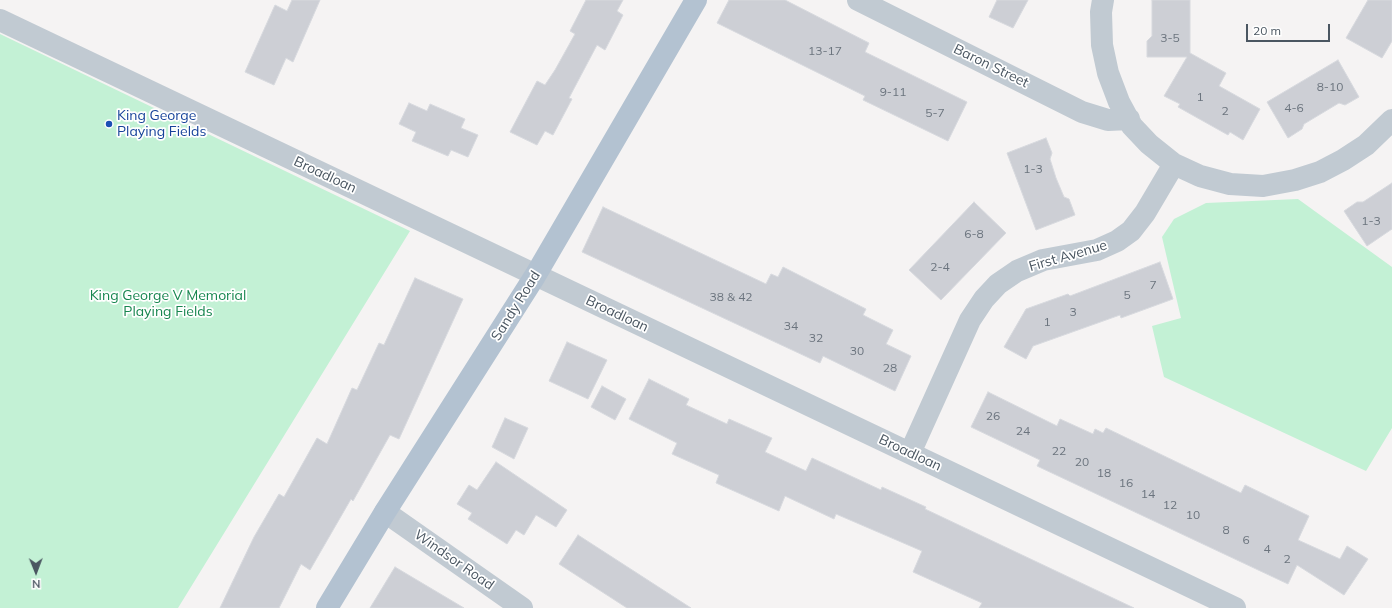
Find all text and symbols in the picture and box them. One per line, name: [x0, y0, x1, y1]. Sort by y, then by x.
scale bar: [1248, 16, 1332, 42]
text: 20 m: [1253, 23, 1281, 38]
house number: 3-5: [1160, 31, 1180, 45]
street label: Baron Street: [951, 41, 1031, 91]
house number: 13-17: [808, 44, 842, 58]
house number: 8-10: [1317, 80, 1343, 94]
house number: 9-11: [880, 85, 906, 99]
house number: 1: [1196, 90, 1204, 104]
house number: 4-6: [1284, 101, 1304, 115]
house number: 2: [1221, 104, 1229, 118]
house number: 5-7: [925, 106, 945, 120]
place label: King George Playing Fields: [117, 108, 206, 140]
marker: King George Playing Fields: [104, 119, 114, 129]
street label: Broadloan: [291, 153, 359, 197]
house number: 1-3: [1023, 162, 1043, 176]
house number: 1-3: [1361, 214, 1381, 228]
house number: 6-8: [964, 227, 984, 241]
street label: First Avenue: [1027, 237, 1109, 275]
house number: 2-4: [930, 260, 950, 274]
street label: Sandy Road: [488, 268, 544, 344]
house number: 7: [1149, 278, 1157, 292]
park label: King George V Memorial Playing Fields: [90, 288, 246, 320]
house number: 5: [1123, 288, 1131, 302]
house number: 38 & 42: [709, 290, 753, 304]
street label: Broadloan: [583, 292, 651, 336]
house number: 3: [1069, 305, 1077, 319]
house number: 1: [1043, 315, 1051, 329]
house number: 34: [784, 319, 798, 333]
house number: 32: [809, 331, 823, 345]
house number: 30: [850, 344, 864, 358]
house number: 28: [883, 361, 897, 375]
house number: 26: [986, 409, 1000, 423]
house number: 24: [1016, 424, 1030, 438]
street label: Broadloan: [876, 431, 944, 475]
house number: 22: [1052, 444, 1066, 458]
house number: 20: [1075, 455, 1089, 469]
house number: 18: [1097, 466, 1111, 480]
house number: 16: [1119, 476, 1133, 490]
house number: 14: [1141, 487, 1155, 501]
house number: 12: [1163, 498, 1177, 512]
house number: 10: [1186, 508, 1200, 522]
house number: 8: [1222, 523, 1230, 537]
street label: Windsor Road: [411, 526, 497, 594]
house number: 6: [1242, 533, 1250, 547]
house number: 4: [1263, 542, 1271, 556]
north arrow: [16, 552, 56, 592]
house number: 2: [1283, 552, 1291, 566]
text: N: [32, 577, 40, 591]

